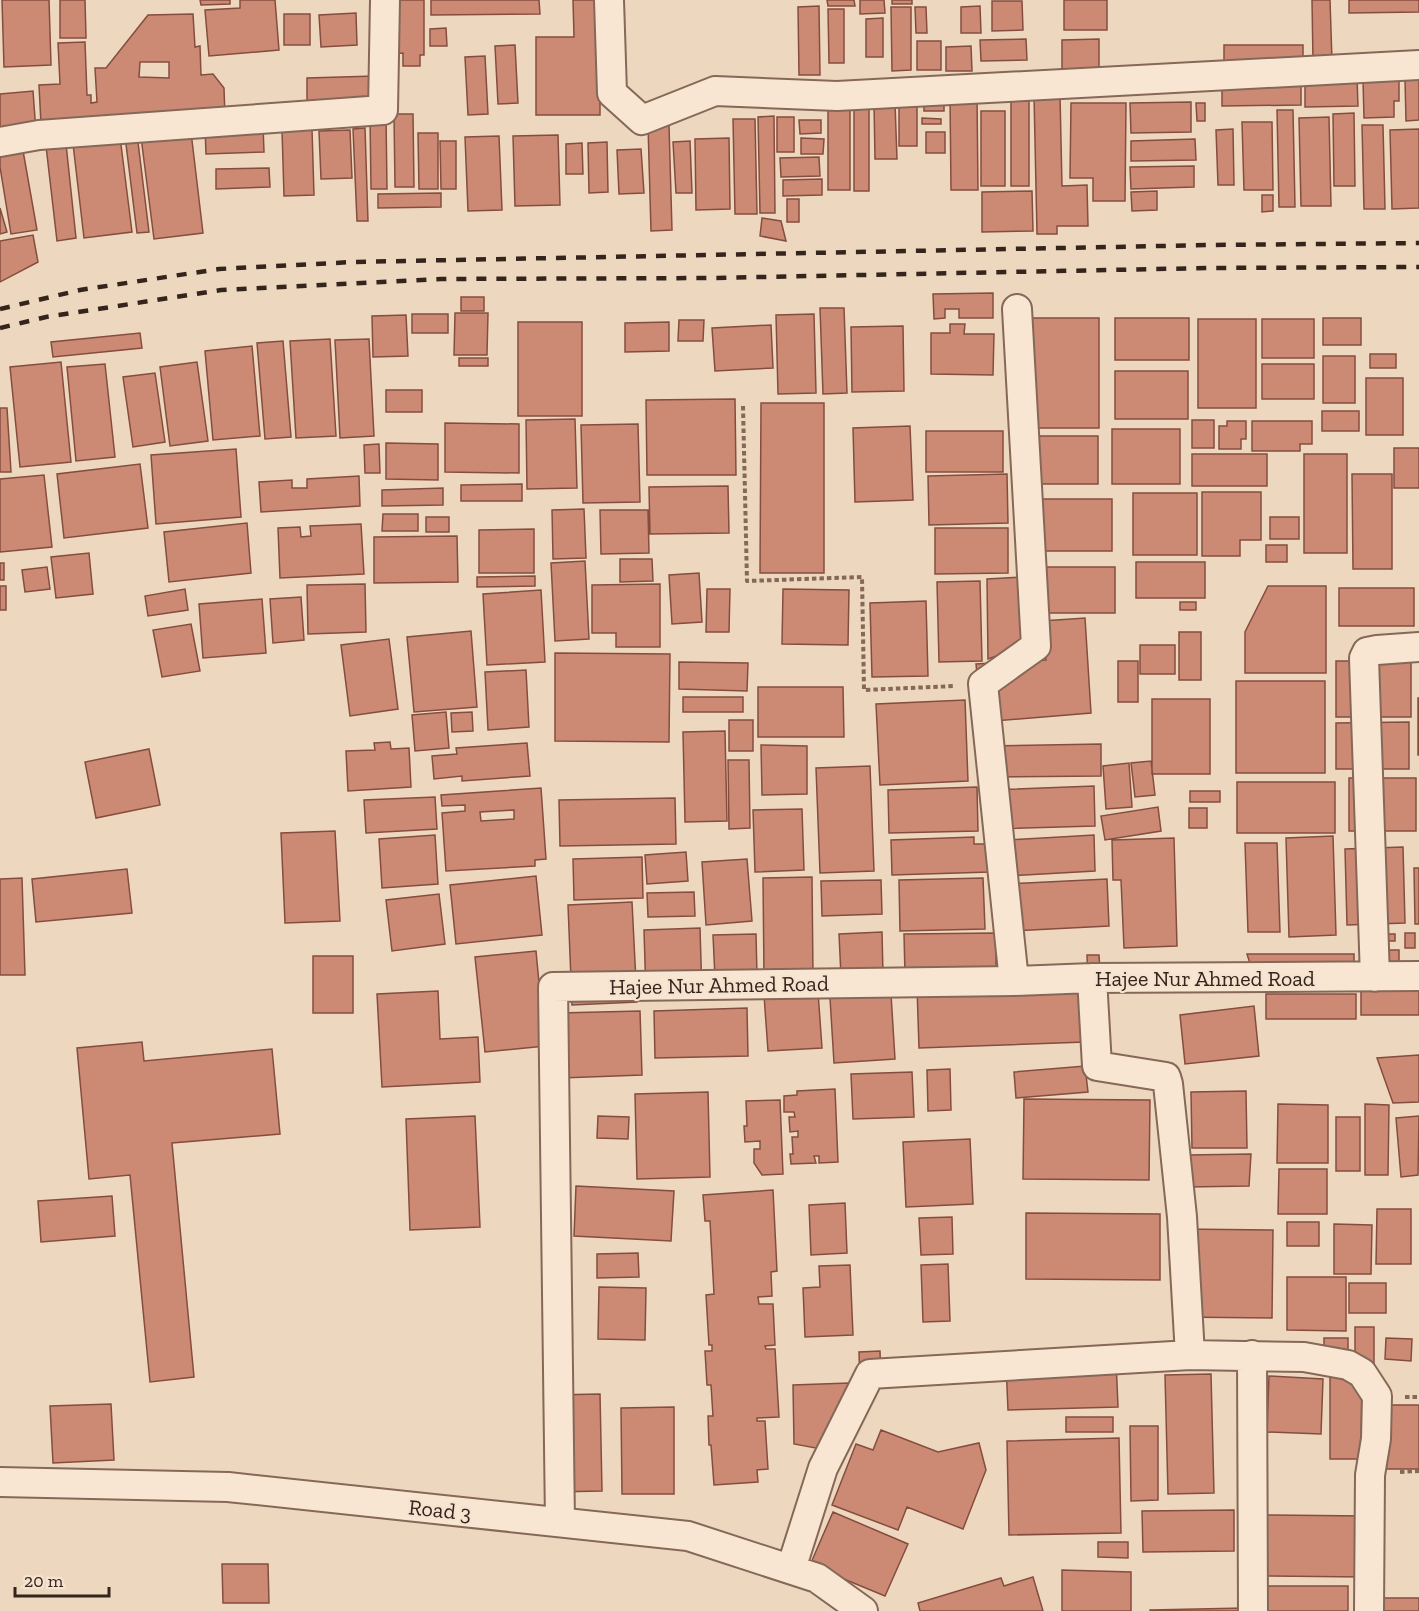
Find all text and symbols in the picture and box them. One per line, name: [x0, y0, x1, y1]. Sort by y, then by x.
street label: Hajee Nur Ahmed Road: [1095, 965, 1315, 992]
street label: Hajee Nur Ahmed Road: [609, 970, 829, 1000]
street label: Road 3: [407, 1493, 473, 1527]
scale bar: [15, 1560, 110, 1598]
text: 20 m: [24, 1570, 64, 1592]

